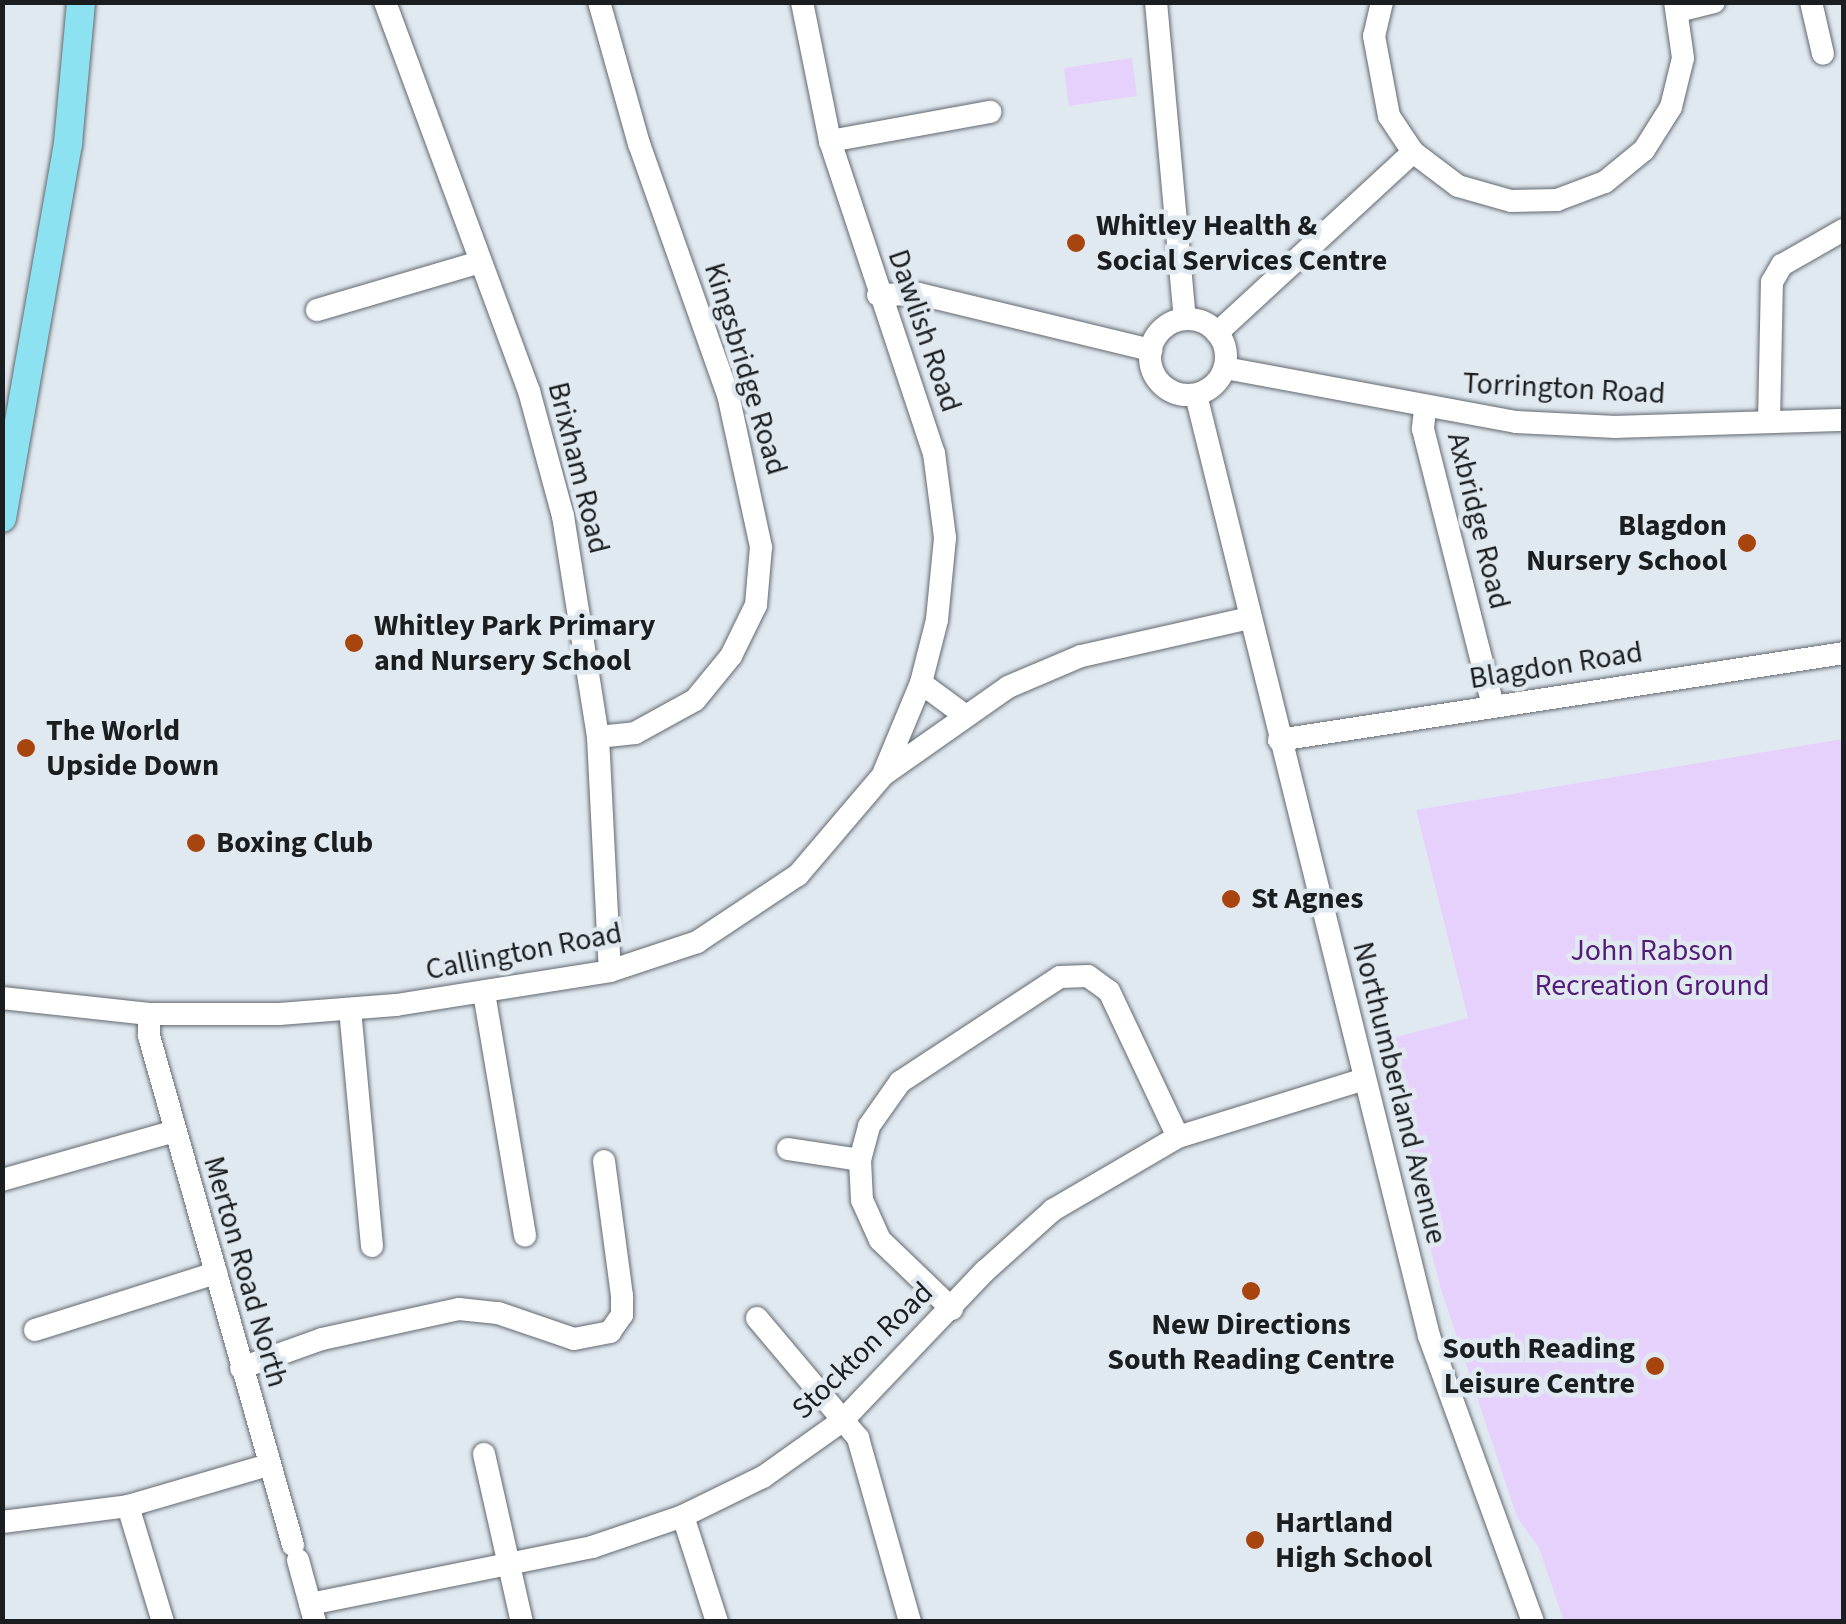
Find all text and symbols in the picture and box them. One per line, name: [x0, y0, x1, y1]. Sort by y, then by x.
place label: Whitley Health & Social Services Centre: [1096, 208, 1387, 278]
marker: Whitley Health & Social Services Centre: [1065, 232, 1087, 254]
street label: Dawlish Road: [879, 245, 969, 417]
street label: Kingsbridge Road: [696, 259, 794, 479]
street label: Torrington Road: [1462, 366, 1666, 412]
street label: Brixham Road: [539, 378, 617, 558]
street label: Axbridge Road: [1439, 429, 1517, 613]
place label: Blagdon Nursery School: [1526, 508, 1727, 578]
marker: Blagdon Nursery School: [1736, 532, 1758, 554]
place label: Whitley Park Primary and Nursery School: [374, 608, 655, 678]
marker: Whitley Park Primary and Nursery School: [343, 632, 365, 654]
street label: Blagdon Road: [1467, 635, 1645, 697]
place label: The World Upside Down: [46, 713, 219, 784]
marker: The World Upside Down: [15, 737, 37, 759]
place label: Boxing Club: [216, 825, 373, 861]
marker: Boxing Club: [185, 832, 207, 854]
place label: St Agnes: [1251, 881, 1364, 917]
marker: St Agnes: [1220, 888, 1242, 910]
street label: Callington Road: [423, 915, 625, 989]
park label: John Rabson Recreation Ground: [1534, 933, 1770, 1004]
street label: Northumberland Avenue: [1344, 938, 1454, 1248]
street label: Merton Road North: [195, 1152, 295, 1392]
street label: Stockton Road: [785, 1275, 941, 1427]
marker: New Directions South Reading Centre: [1240, 1280, 1262, 1302]
place label: New Directions South Reading Centre: [1107, 1307, 1395, 1378]
place label: South Reading Leisure Centre: [1442, 1331, 1635, 1402]
marker: South Reading Leisure Centre: [1644, 1355, 1666, 1377]
place label: Hartland High School: [1275, 1505, 1432, 1576]
marker: Hartland High School: [1244, 1529, 1266, 1551]

